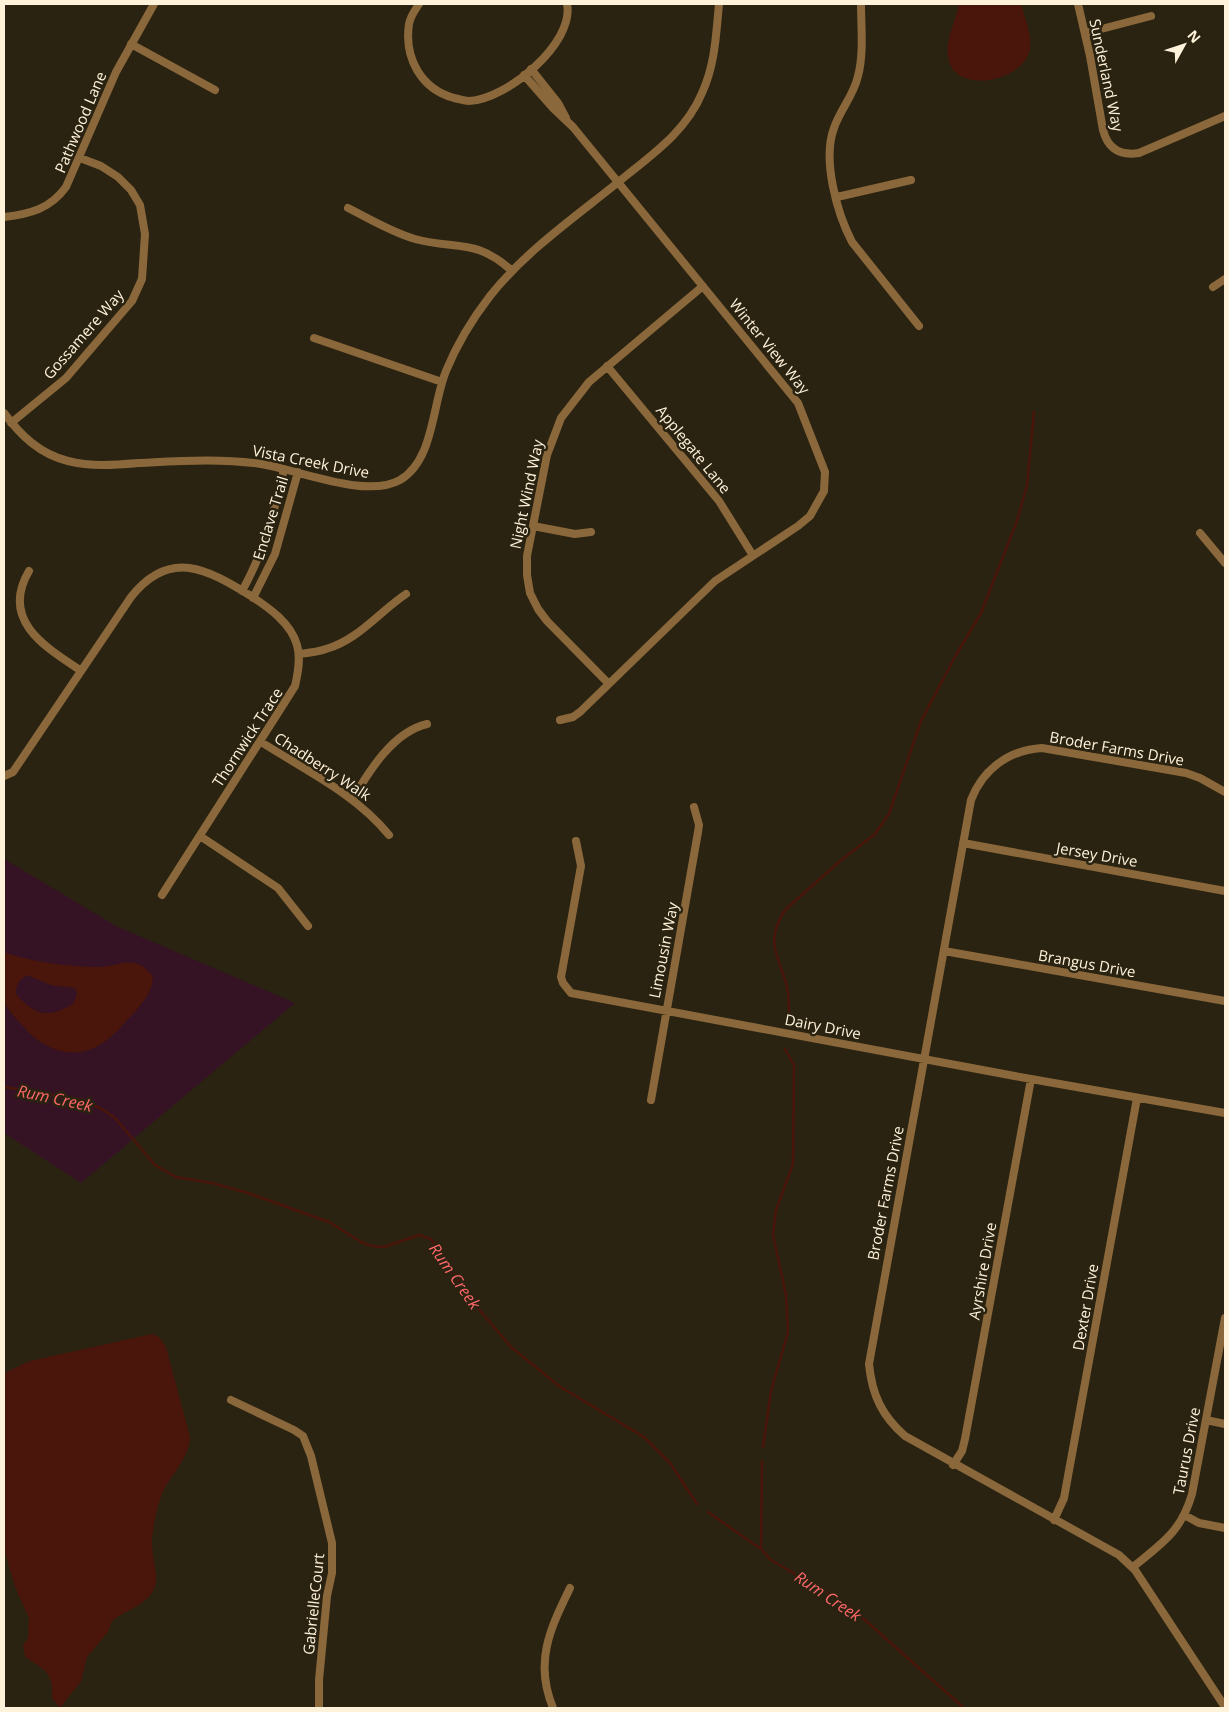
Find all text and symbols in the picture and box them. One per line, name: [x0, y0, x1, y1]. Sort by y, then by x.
street label: Sunderland Way: [1085, 17, 1129, 134]
north arrow: [1159, 20, 1209, 70]
text: N: [1183, 26, 1205, 47]
street label: Pathwood Lane: [50, 68, 110, 176]
street label: Gossamere Way: [38, 284, 128, 383]
street label: Winter View Way: [725, 294, 815, 398]
street label: Applegate Lane: [652, 401, 736, 497]
street label: Night Wind Way: [505, 437, 547, 551]
street label: Vista Creek Drive: [251, 440, 371, 482]
street label: Enclave Trail: [248, 473, 292, 563]
street label: Thornwick Trace: [207, 684, 287, 790]
street label: Broder Farms Drive: [1048, 726, 1186, 770]
street label: Chadberry Walk: [271, 727, 375, 805]
street label: Jersey Drive: [1053, 837, 1139, 871]
street label: Limousin Way: [644, 900, 682, 1000]
street label: Brangus Drive: [1037, 945, 1137, 981]
street label: Dairy Drive: [783, 1009, 863, 1043]
water label: Rum Creek: [16, 1079, 96, 1117]
street label: Broder Farms Drive: [862, 1124, 908, 1262]
street label: Ayrshire Drive: [964, 1221, 1000, 1321]
water label: Rum Creek: [424, 1239, 486, 1314]
street label: Dexter Drive: [1068, 1262, 1102, 1352]
street label: Taurus Drive: [1168, 1405, 1204, 1497]
street label: GabrielleCourt: [298, 1552, 328, 1656]
water label: Rum Creek: [790, 1566, 867, 1627]

